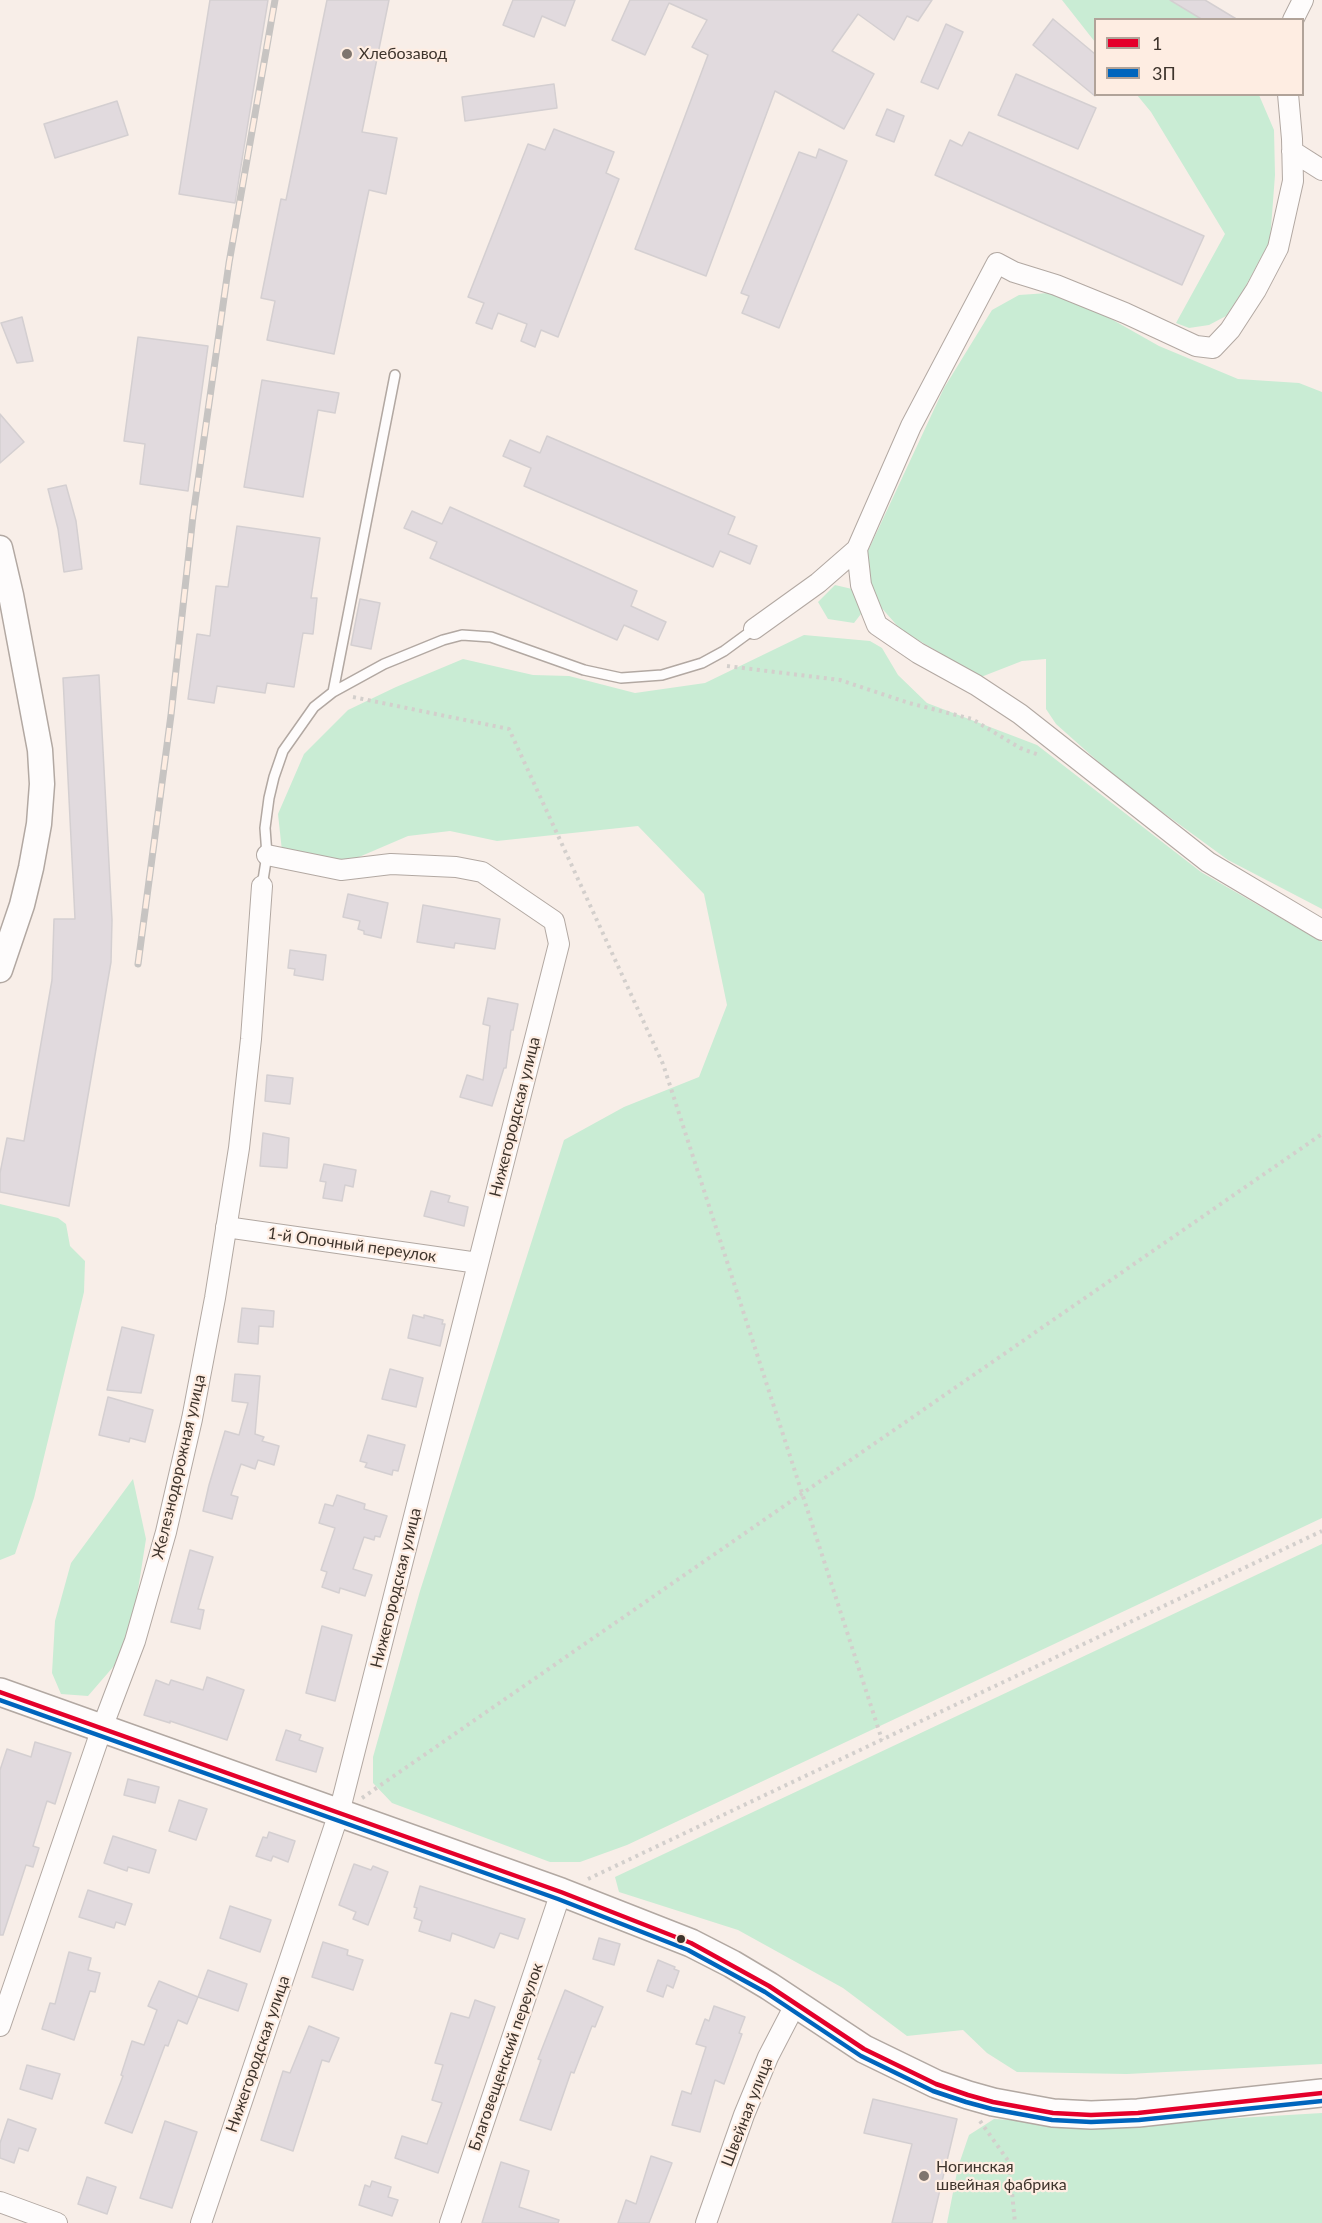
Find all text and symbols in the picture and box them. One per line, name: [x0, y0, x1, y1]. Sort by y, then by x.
legend: [1094, 18, 1304, 96]
text: 1: [1152, 32, 1162, 54]
place label: Хлебозавод: [359, 44, 447, 64]
marker: Хлебозавод: [340, 47, 354, 61]
text: 3П: [1152, 62, 1176, 84]
street label: Нижегородская улица: [486, 1035, 544, 1199]
street label: 1-й Опочный переулок: [266, 1224, 438, 1266]
street label: Железнодорожная улица: [148, 1373, 210, 1561]
street label: Нижегородская улица: [367, 1506, 425, 1670]
unlabelled marker: [675, 1933, 687, 1945]
street label: Благовещенский переулок: [465, 1961, 547, 2153]
street label: Нижегородская улица: [222, 1973, 294, 2135]
street label: Швейная улица: [717, 2055, 777, 2169]
place label: Ногинская швейная фабрика: [936, 2157, 1067, 2195]
marker: Ногинская швейная фабрика: [917, 2169, 931, 2183]

